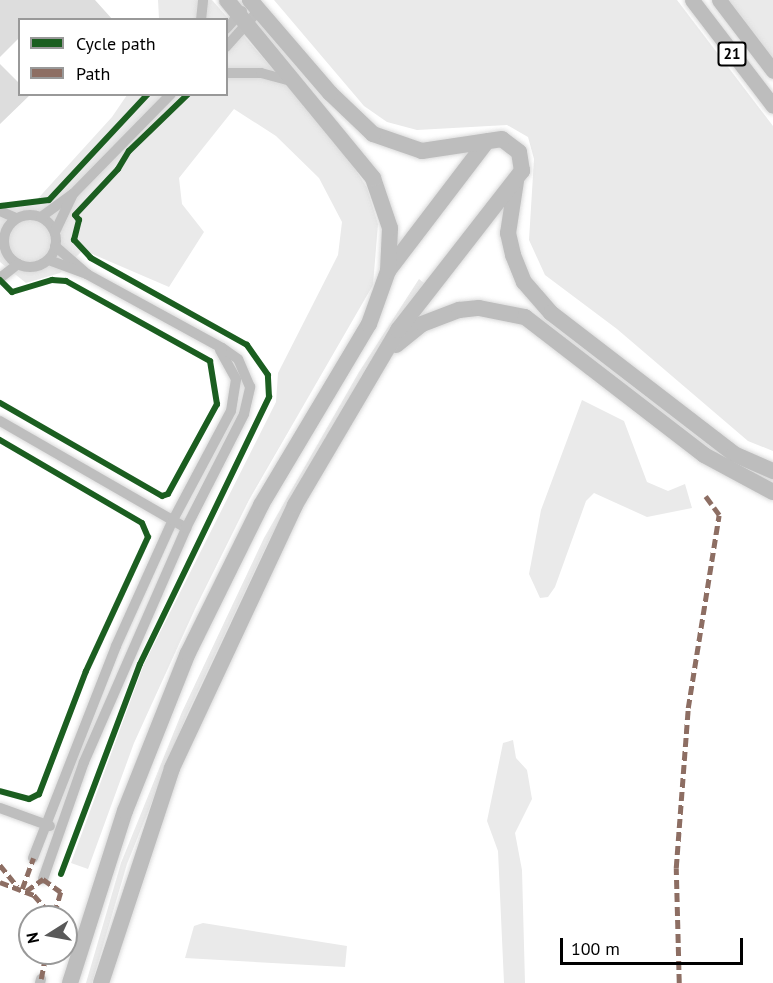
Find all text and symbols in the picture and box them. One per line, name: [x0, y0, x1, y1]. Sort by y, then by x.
legend: [18, 18, 228, 96]
text: Cycle path: [76, 32, 156, 55]
road number: 21: [717, 42, 747, 66]
text: Path: [76, 62, 110, 85]
north arrow: [18, 905, 78, 965]
scale bar: [563, 926, 746, 964]
text: N: [21, 931, 43, 945]
text: 100 m: [571, 937, 620, 960]

